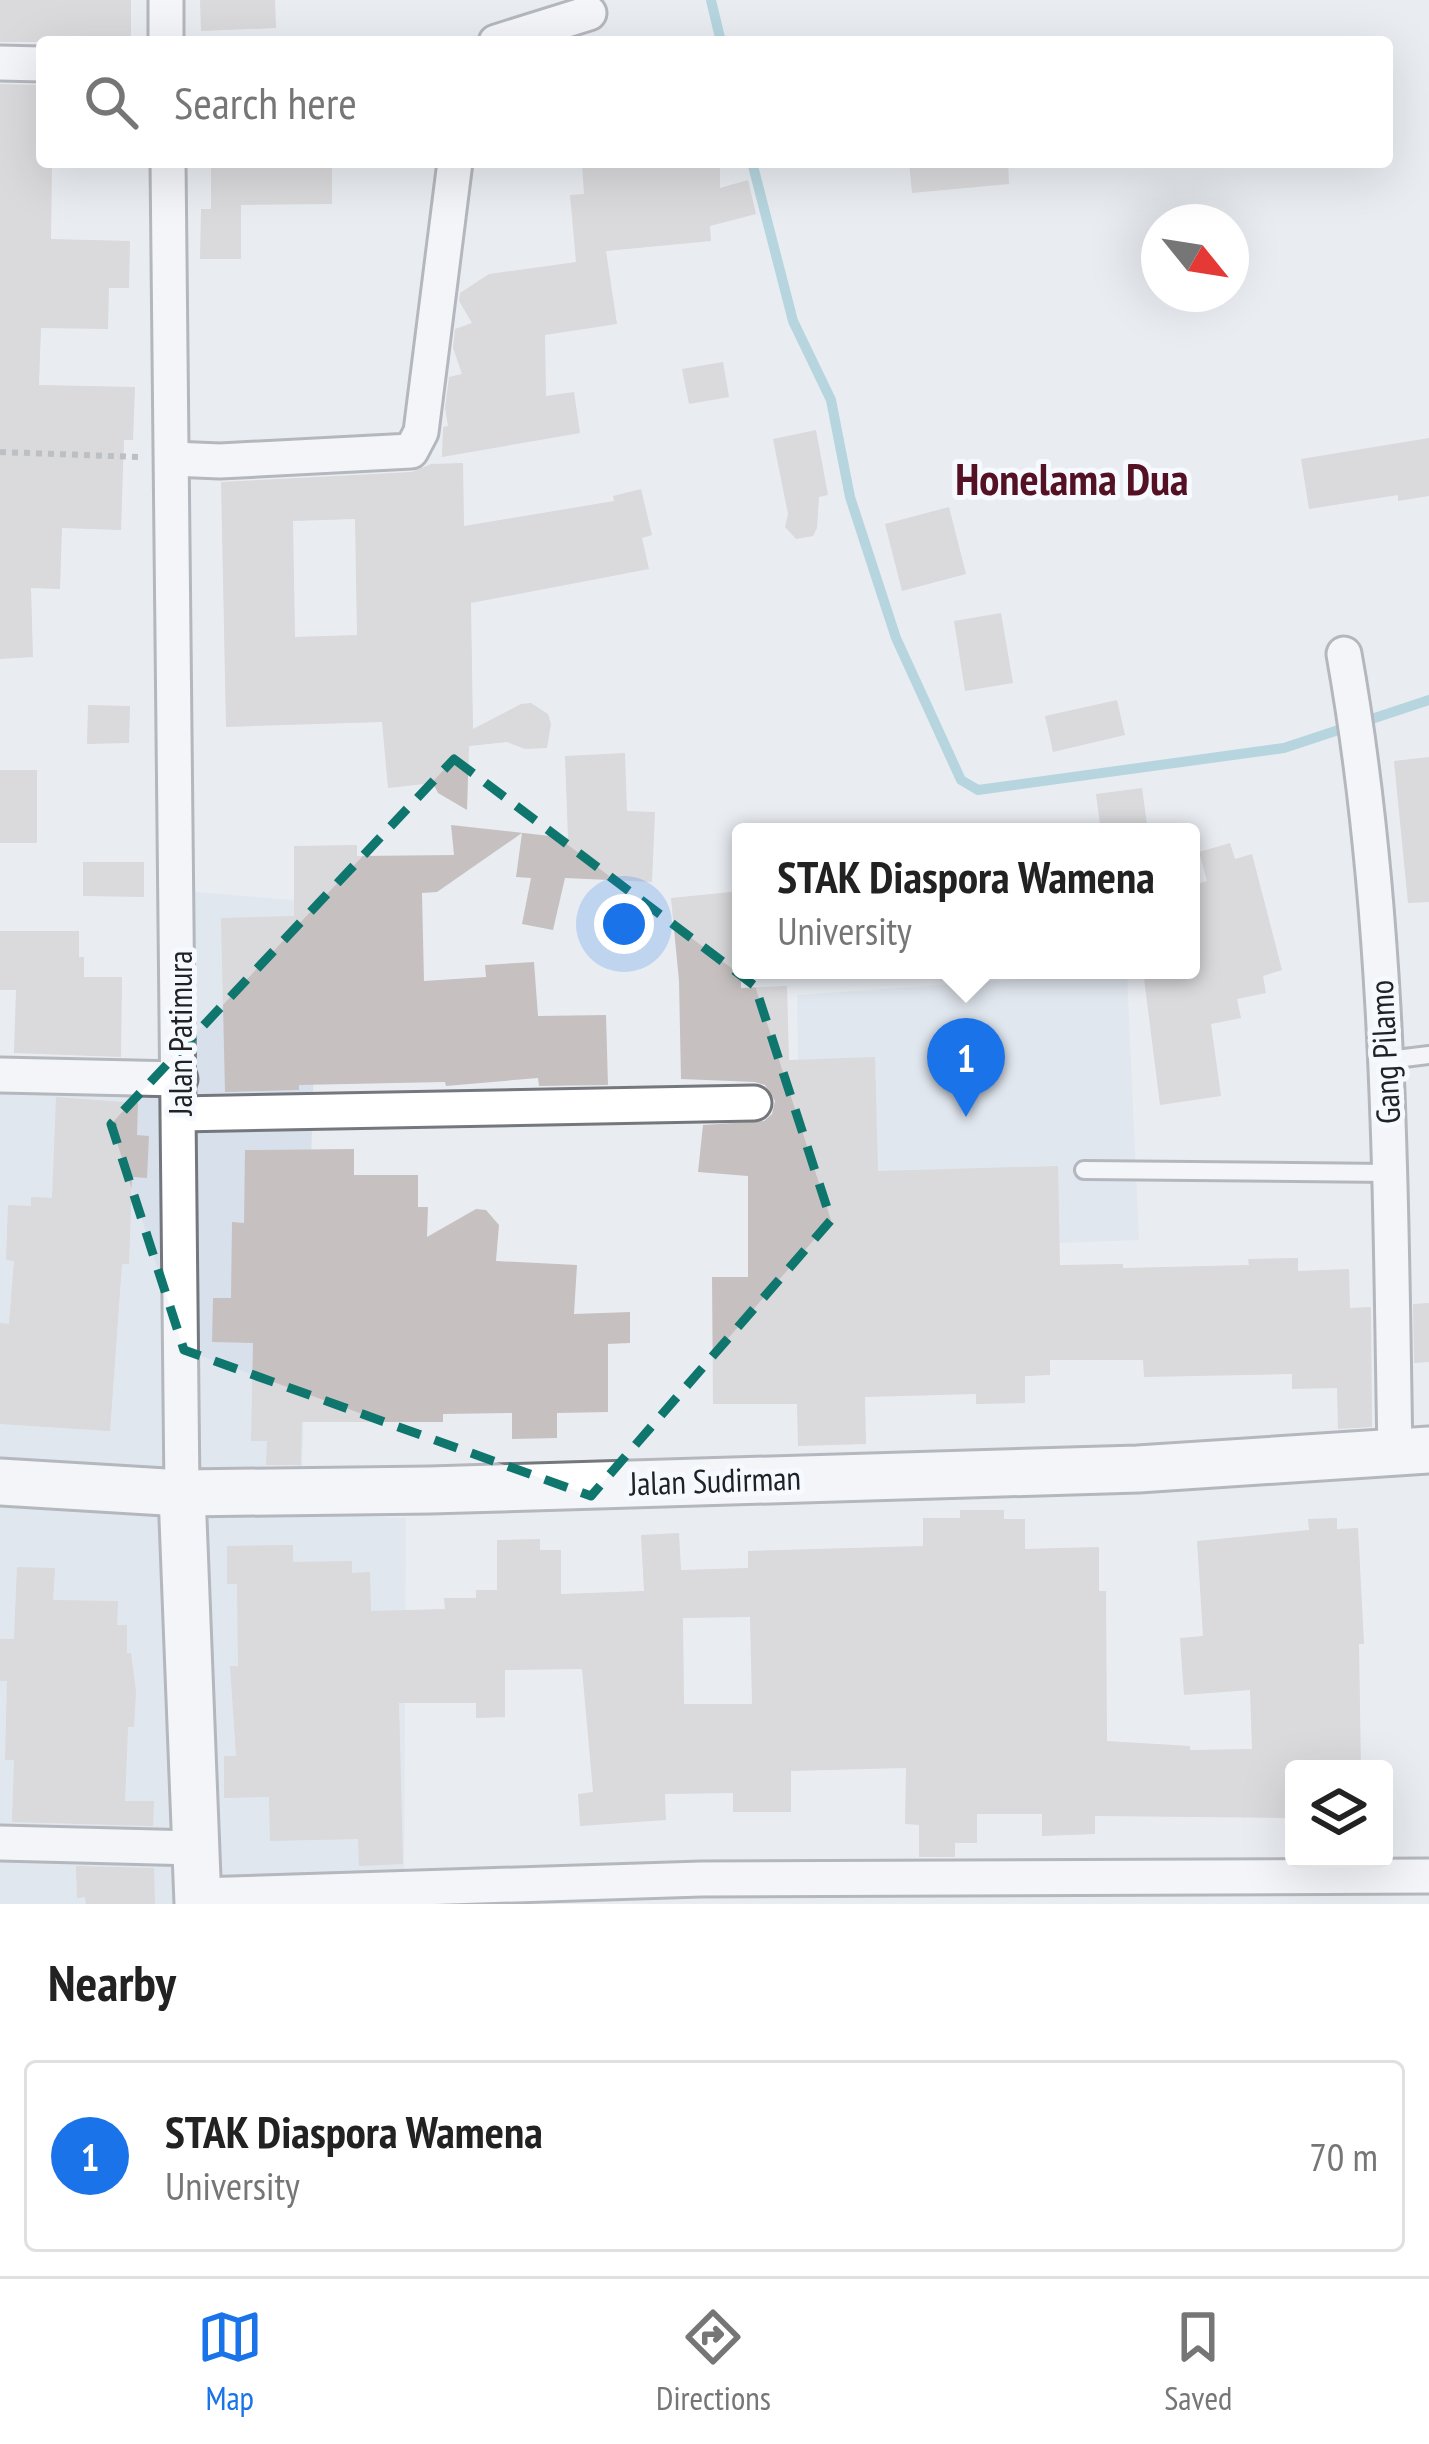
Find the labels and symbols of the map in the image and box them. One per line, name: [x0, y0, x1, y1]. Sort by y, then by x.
north arrow: [1141, 204, 1249, 312]
district label: Honelama Dua: [955, 449, 1189, 507]
your location: [594, 894, 654, 954]
street label: Jalan Patimura: [158, 951, 201, 1117]
street label: Gang Pilamo: [1359, 979, 1409, 1125]
pin: 1: [927, 1018, 1005, 1117]
street label: Jalan Sudirman: [627, 1456, 802, 1505]

